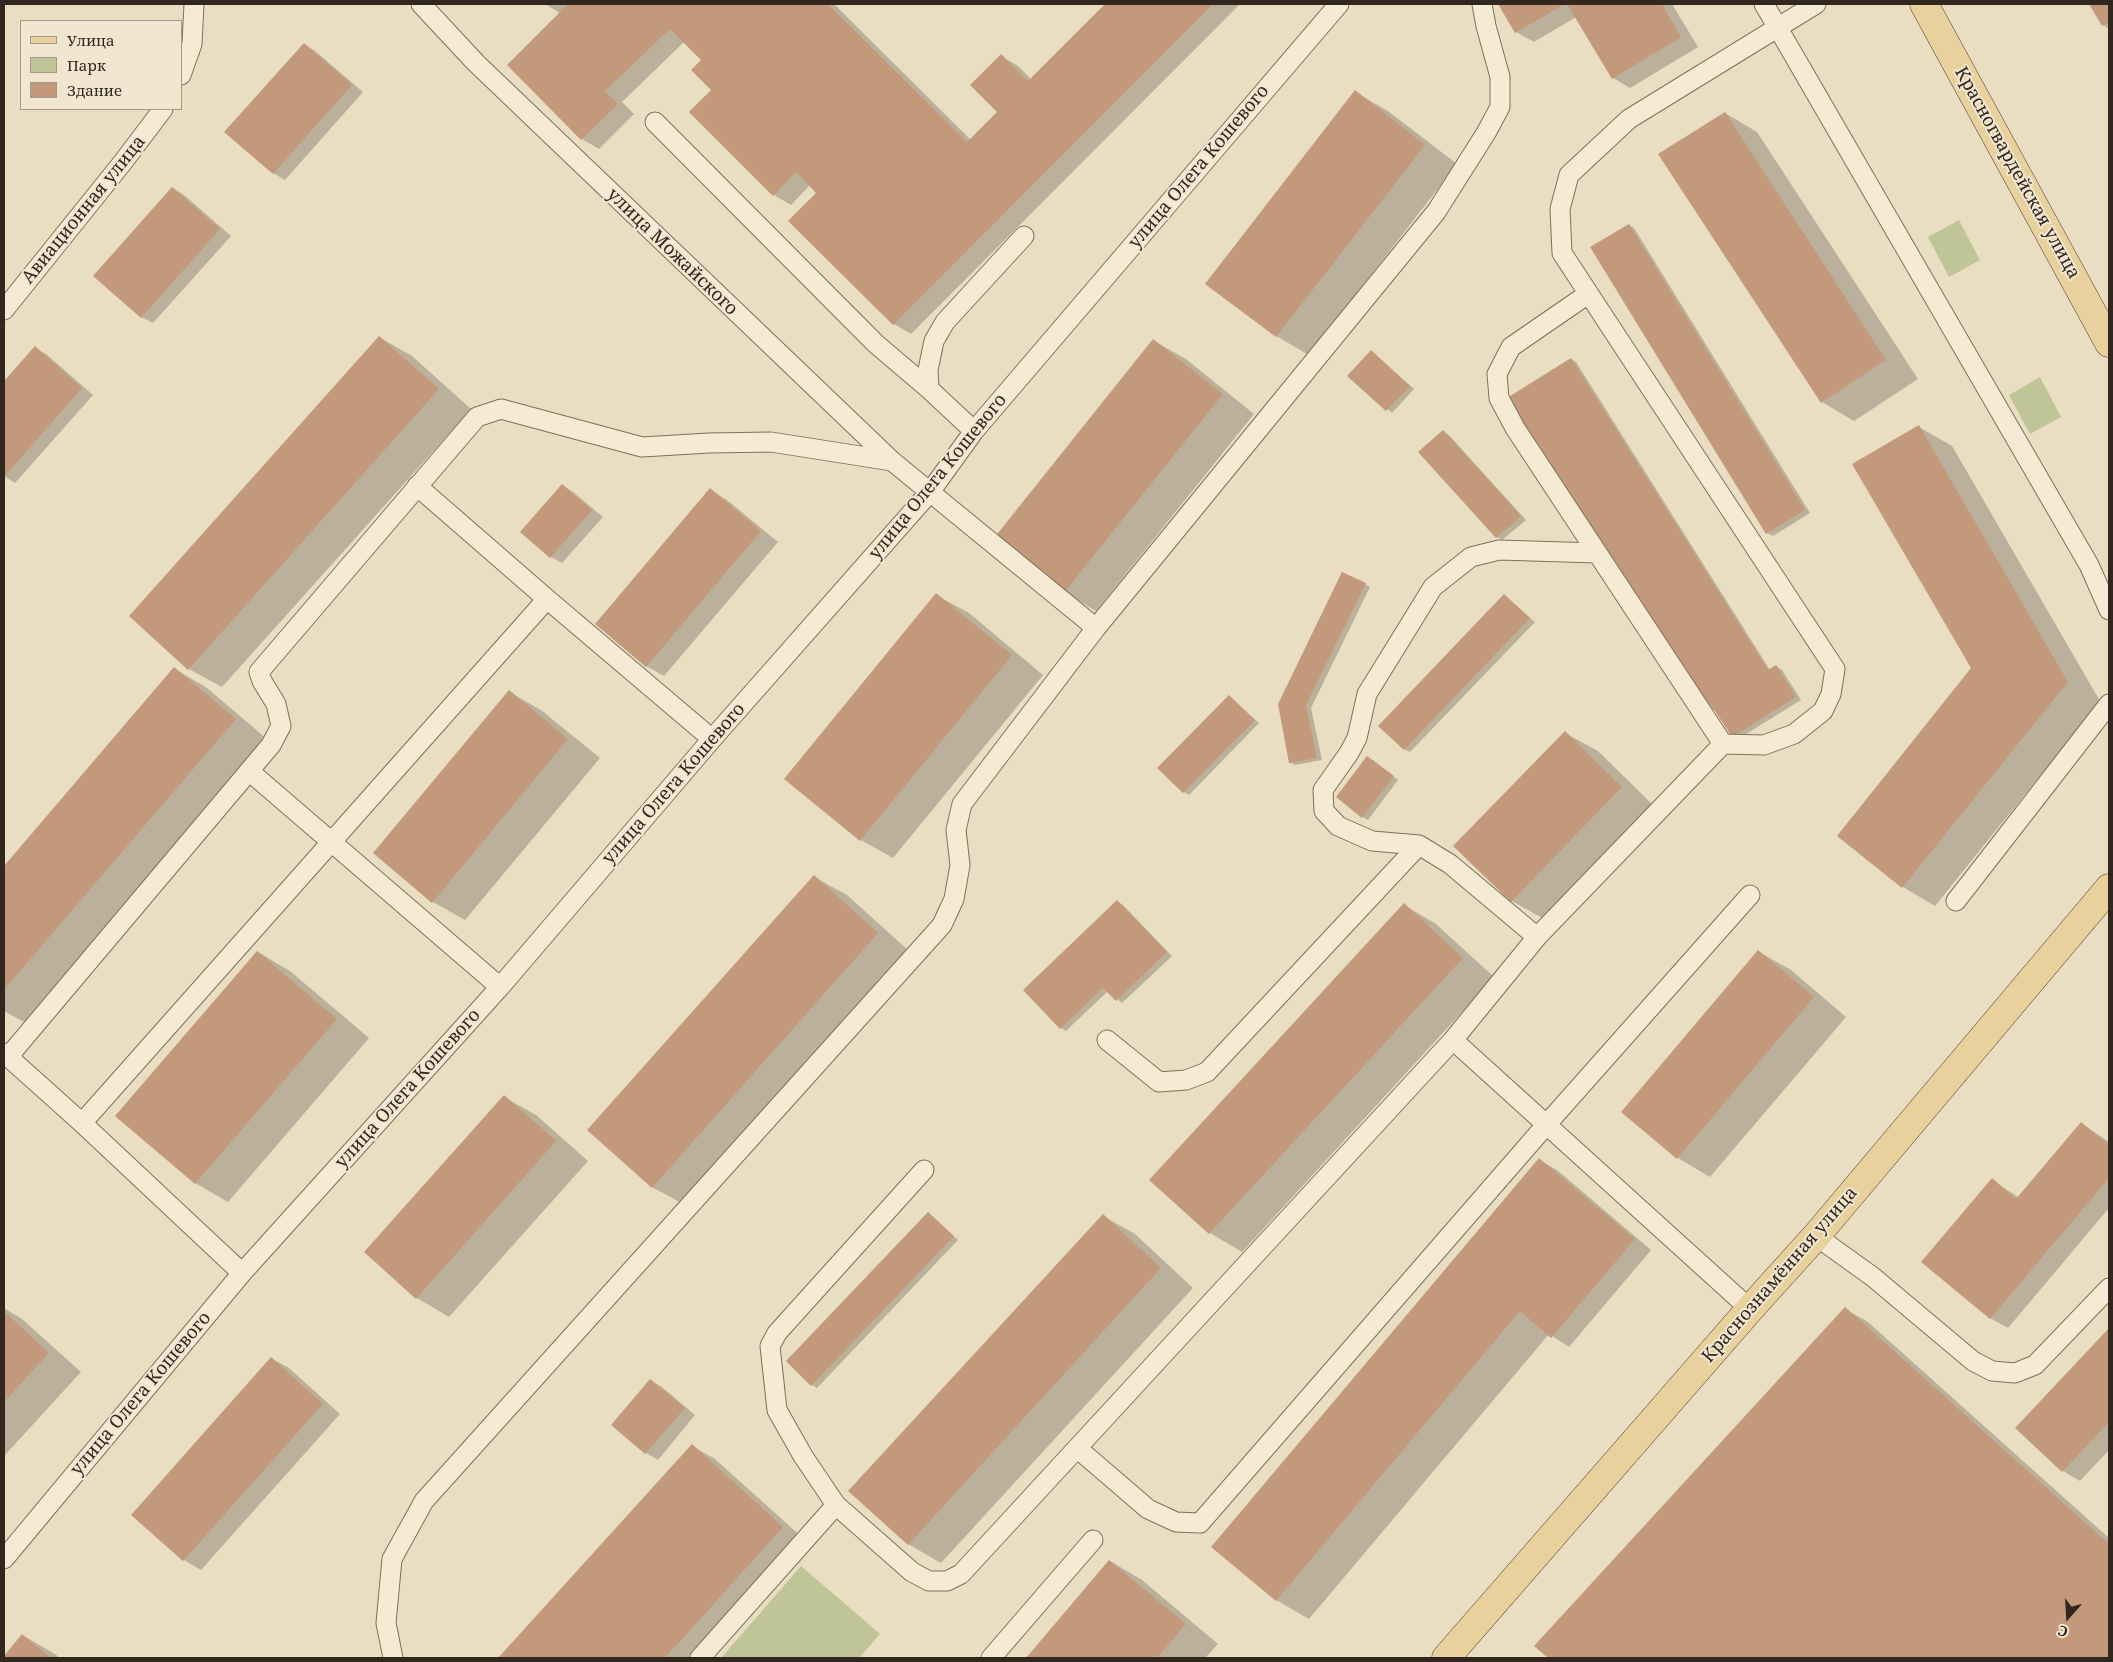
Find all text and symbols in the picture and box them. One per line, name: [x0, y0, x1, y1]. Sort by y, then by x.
legend: [20, 20, 182, 110]
text: Улица: [67, 30, 115, 50]
text: Парк: [67, 55, 106, 75]
street label: Красногвардейская улица: [1950, 63, 2084, 283]
text: Здание: [67, 80, 122, 100]
street label: улица Олега Кошевого: [1124, 81, 1274, 253]
street label: Авиационная улица: [18, 132, 150, 288]
street label: улица Можайского: [602, 184, 742, 320]
street label: улица Олега Кошевого: [865, 390, 1011, 564]
street label: улица Олега Кошевого: [598, 699, 750, 869]
street label: улица Олега Кошевого: [331, 1005, 485, 1173]
street label: Краснознамённая улица: [1698, 1183, 1862, 1367]
street label: улица Олега Кошевого: [66, 1308, 216, 1480]
north arrow: [2043, 1592, 2093, 1642]
text: С: [2056, 1621, 2070, 1642]

